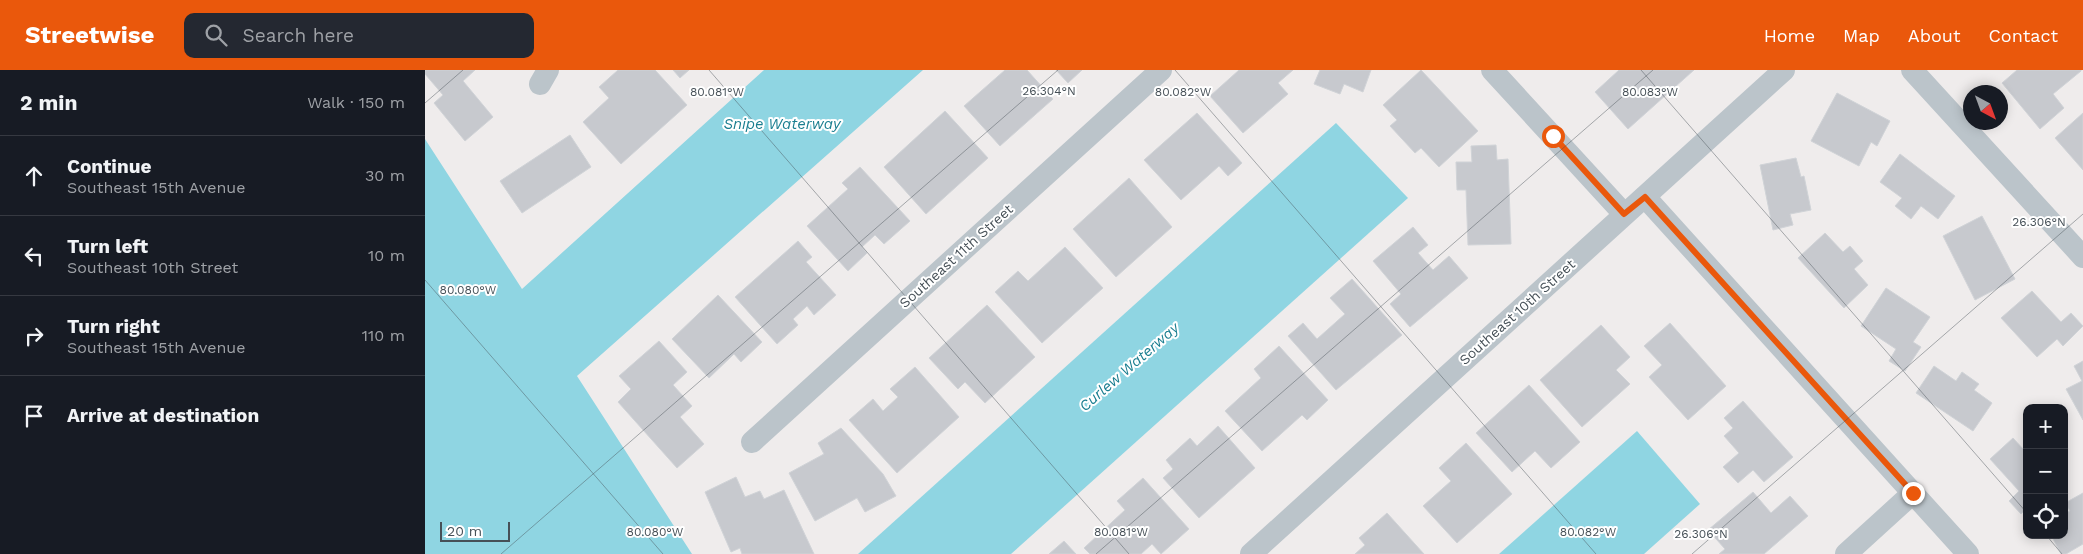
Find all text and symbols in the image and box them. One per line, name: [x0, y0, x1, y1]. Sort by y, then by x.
search box: [184, 13, 534, 58]
text: Streetwise: [25, 21, 154, 49]
icon: search: [202, 21, 230, 49]
text: Search here: [242, 24, 354, 47]
text: Home: [1764, 25, 1815, 46]
text: Map: [1843, 25, 1880, 46]
text: About: [1908, 25, 1960, 46]
text: Contact: [1988, 25, 2058, 46]
text: 26.304°N: [1022, 84, 1076, 98]
text: 80.081°W: [690, 85, 744, 99]
text: 80.082°W: [1155, 85, 1212, 99]
text: 80.083°W: [1622, 85, 1679, 99]
north arrow: [1963, 85, 2008, 130]
text: 2 min: [20, 90, 77, 115]
text: Walk · 150 m: [307, 93, 405, 112]
water label: Snipe Waterway: [723, 115, 842, 133]
route start: [1542, 125, 1565, 148]
text: Continue: [67, 155, 151, 178]
icon: ahead: [20, 162, 48, 190]
text: 30 m: [365, 166, 405, 185]
text: Southeast 15th Avenue: [67, 178, 245, 197]
street label: Southeast 11th Street: [896, 201, 1016, 311]
text: 26.306°N: [2012, 215, 2066, 229]
text: Turn left: [67, 235, 148, 258]
icon: left: [20, 242, 48, 270]
text: 10 m: [368, 246, 405, 265]
street label: Southeast 10th Street: [1456, 256, 1578, 368]
text: Southeast 10th Street: [67, 258, 238, 277]
text: 80.080°W: [440, 283, 497, 297]
text: Turn right: [67, 315, 160, 338]
water label: Curlew Waterway: [1076, 318, 1184, 415]
icon: right: [20, 322, 48, 350]
text: 110 m: [362, 326, 405, 345]
text: Southeast 15th Avenue: [67, 338, 245, 357]
icon: arrive: [20, 402, 48, 430]
text: Arrive at destination: [67, 404, 259, 427]
map controls: [2023, 404, 2068, 539]
button: +: [2023, 404, 2068, 449]
button: −: [2023, 449, 2068, 494]
route end: [1902, 482, 1925, 505]
button: locate: [2023, 494, 2068, 539]
scale bar: [440, 519, 510, 542]
text: 20 m: [447, 523, 482, 539]
text: 80.080°W: [627, 525, 684, 539]
text: 80.081°W: [1094, 525, 1148, 539]
text: 80.082°W: [1560, 525, 1617, 539]
text: 26.306°N: [1674, 527, 1728, 541]

